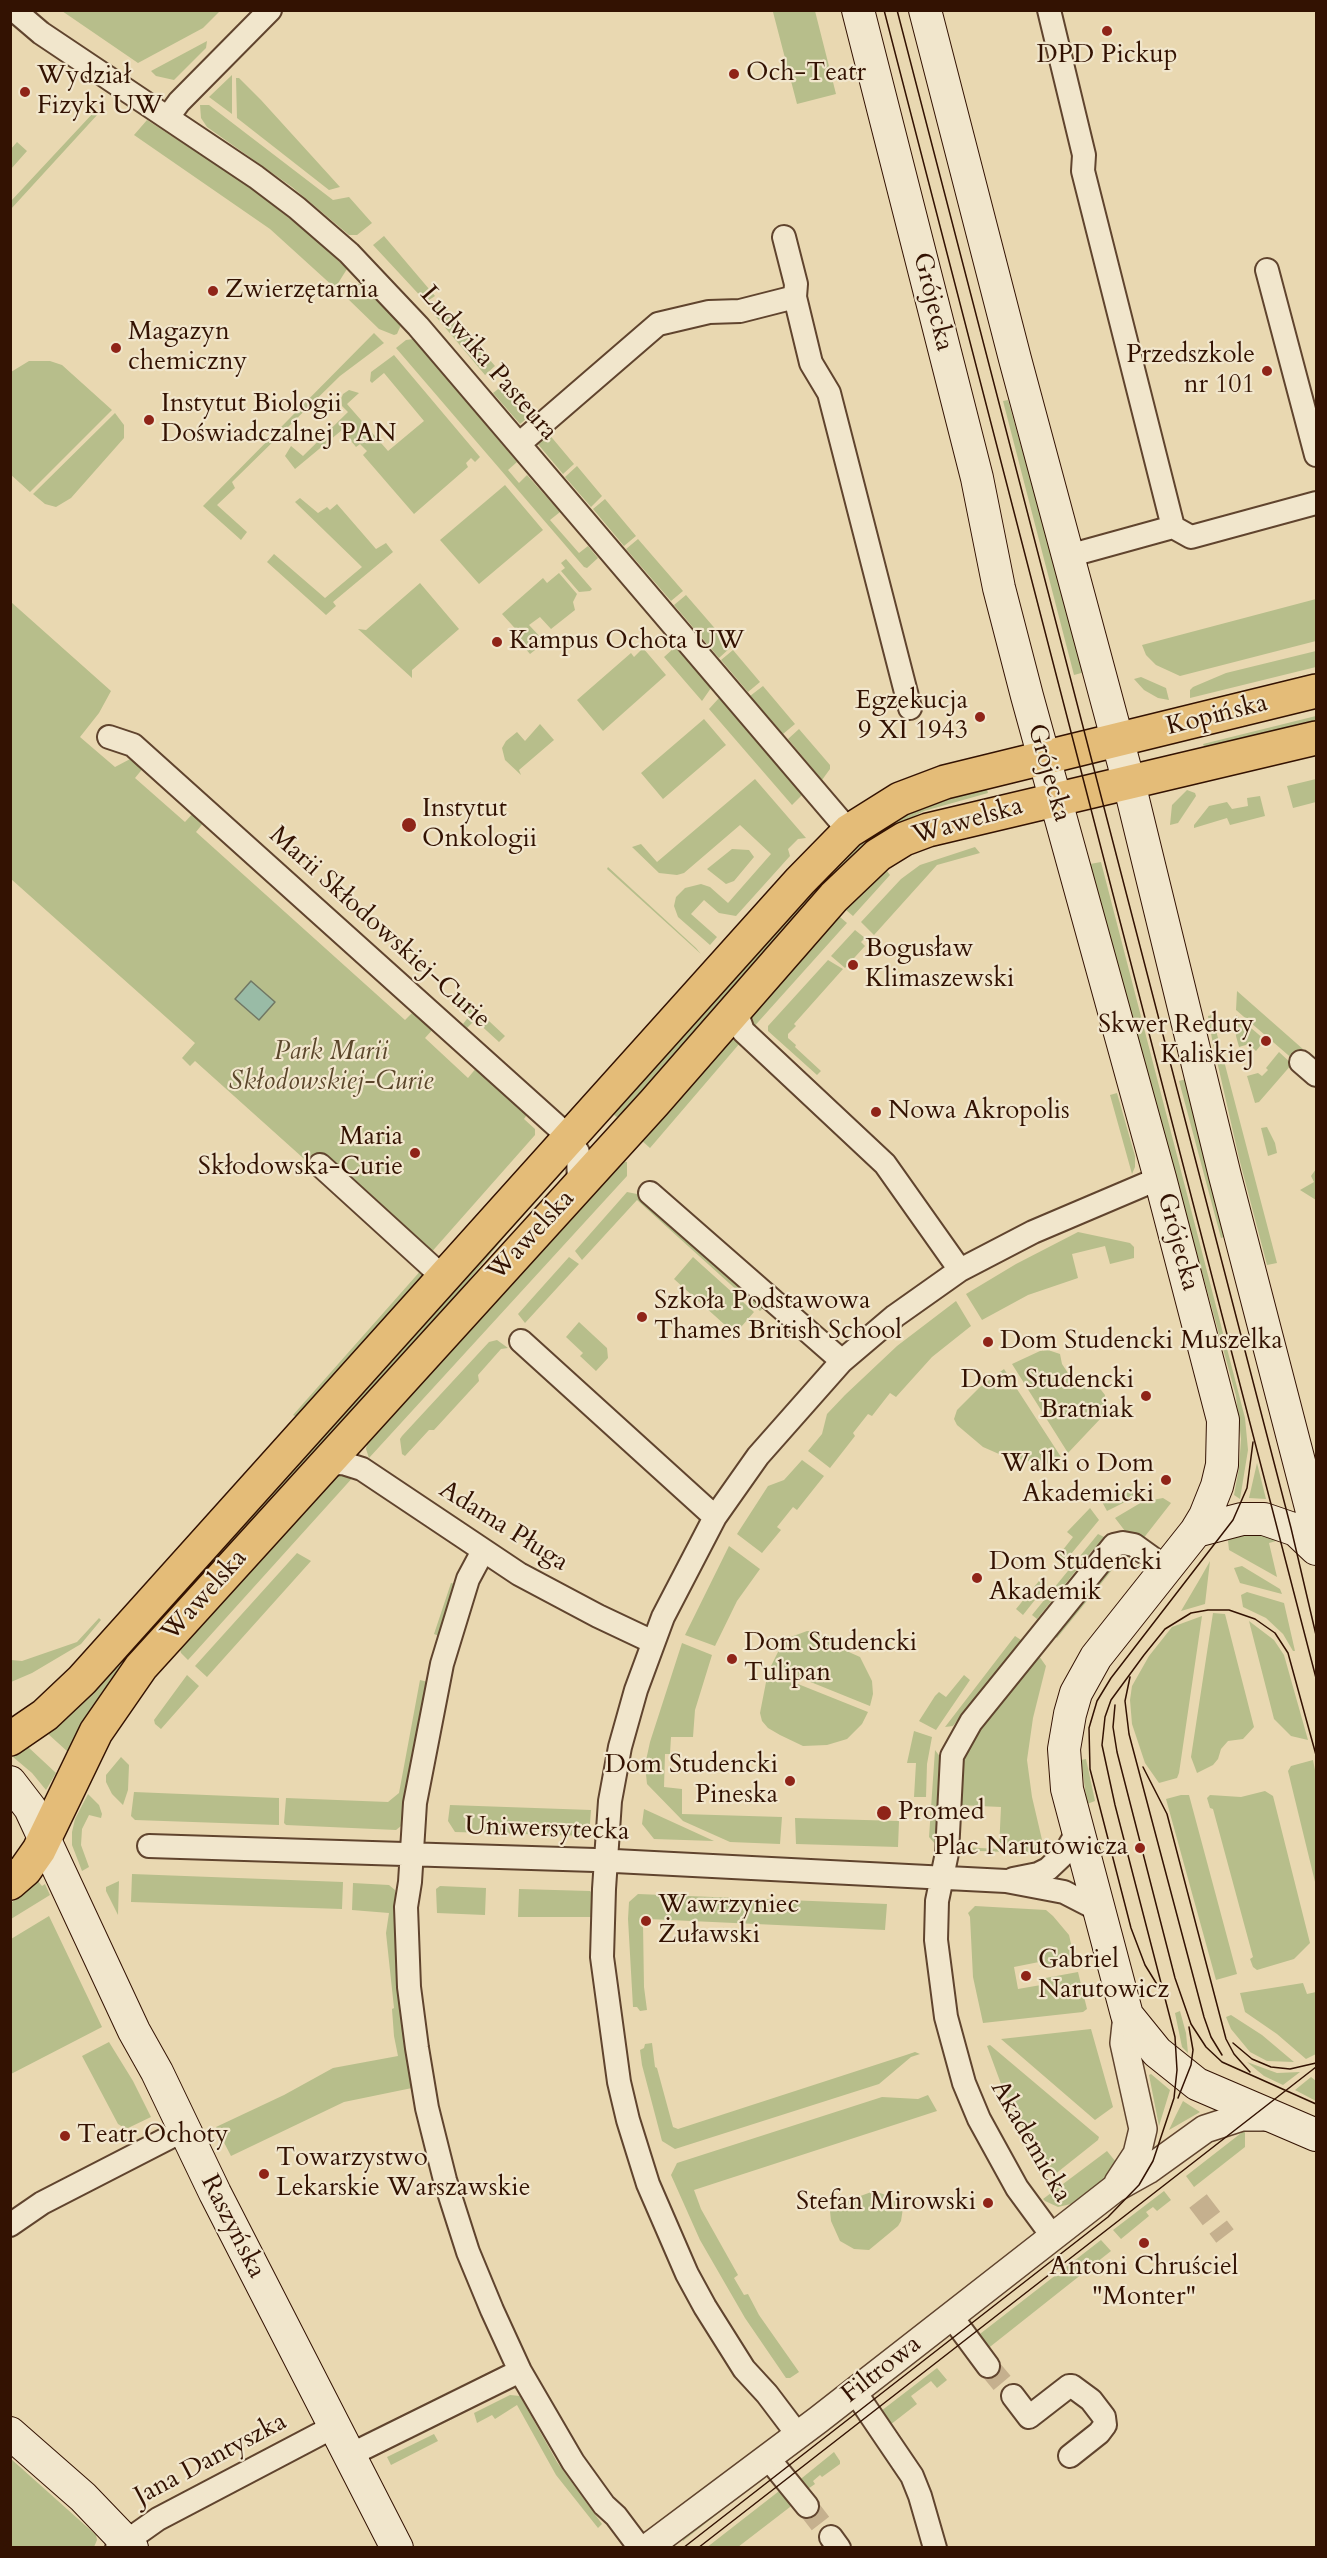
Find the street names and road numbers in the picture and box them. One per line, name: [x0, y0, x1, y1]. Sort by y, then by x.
street label: Grójecka: [905, 250, 959, 354]
street label: Ludwika Pasteura: [412, 280, 564, 448]
street label: Kopińska: [1163, 688, 1271, 744]
street label: Grójecka: [1019, 721, 1077, 825]
street label: Wawelska: [909, 791, 1027, 853]
street label: Marii Skłodowskiej-Curie: [262, 820, 496, 1036]
street label: Wawelska: [482, 1184, 582, 1288]
street label: Grójecka: [1149, 1190, 1205, 1294]
street label: Adama Pługa: [433, 1475, 573, 1579]
street label: Wawelska: [156, 1544, 254, 1648]
street label: Uniwersytecka: [464, 1812, 630, 1848]
street label: Akademicka: [983, 2075, 1077, 2209]
street label: Raszyńska: [193, 2170, 271, 2284]
street label: Filtrowa: [836, 2329, 928, 2411]
street label: Jana Dantyszka: [130, 2407, 292, 2513]

